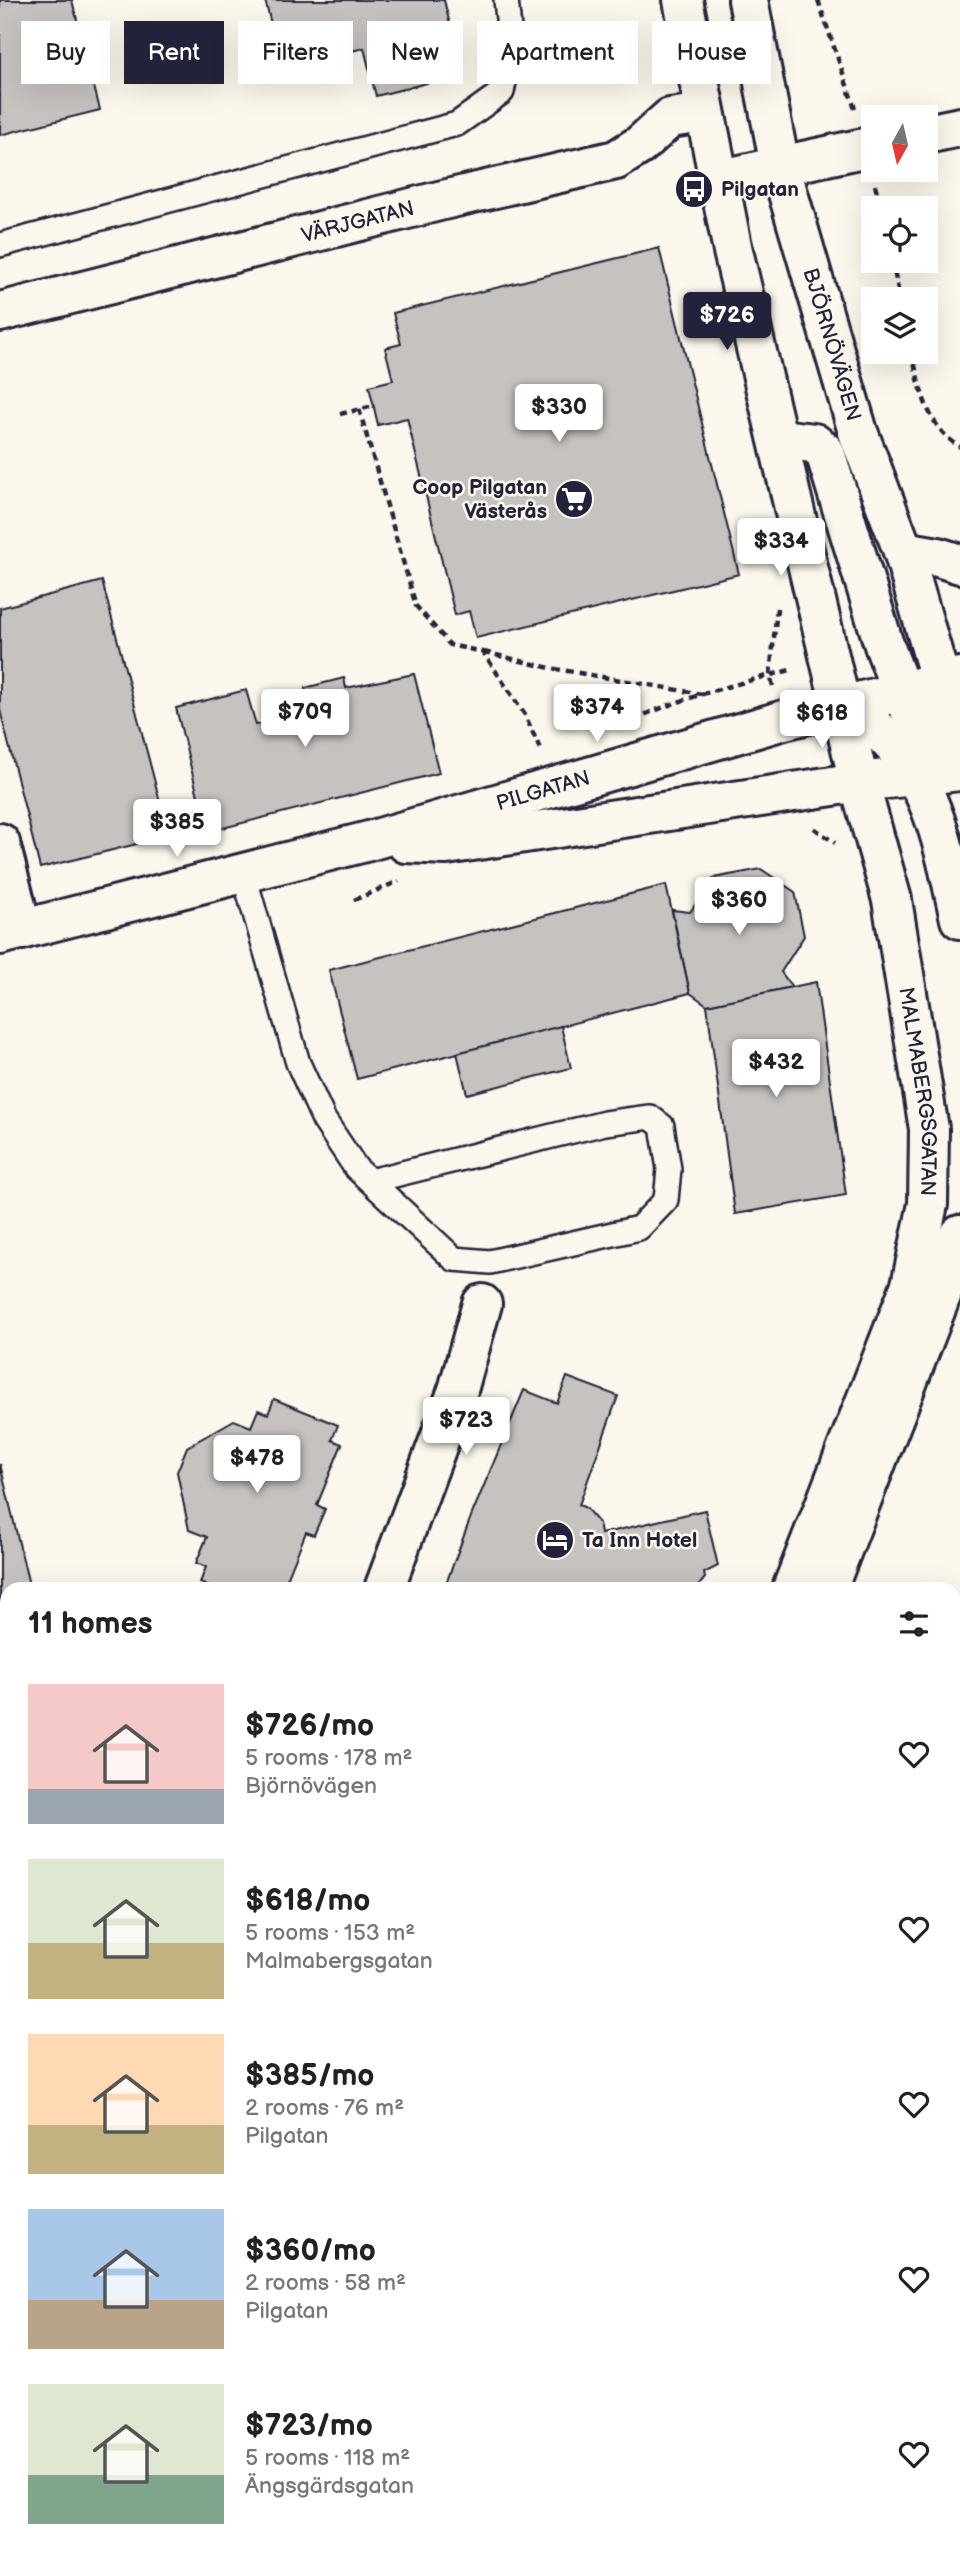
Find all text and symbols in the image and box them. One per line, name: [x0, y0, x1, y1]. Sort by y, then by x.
chip: Buy: [21, 21, 110, 84]
chip: Rent: [124, 21, 224, 84]
chip: Filters: [238, 21, 353, 84]
chip: New: [367, 21, 463, 84]
chip: Apartment: [477, 21, 638, 84]
chip: House: [652, 21, 771, 84]
north arrow: [861, 105, 938, 182]
map controls: [861, 105, 938, 364]
bus stop icon: Pilgatan: [673, 168, 715, 210]
place label: Pilgatan: [721, 177, 799, 202]
street label: VÄRJGATAN: [299, 196, 417, 248]
button: locate: [861, 196, 938, 273]
street label: BJÖRNÖVÄGEN: [798, 265, 866, 424]
button: layers: [861, 287, 938, 364]
pin: $726: [686, 292, 768, 352]
text: $726: [699, 301, 755, 329]
pin: $330: [518, 384, 600, 444]
text: $330: [531, 393, 587, 421]
place label: Coop Pilgatan Västerås: [412, 475, 547, 524]
supermarket icon: Coop Pilgatan Västerås: [553, 478, 595, 520]
pin: $334: [740, 518, 822, 578]
text: $334: [753, 527, 809, 555]
pin: $374: [556, 684, 638, 744]
pin: $709: [264, 690, 346, 749]
pin: $618: [781, 690, 863, 750]
text: $374: [570, 693, 624, 721]
text: $709: [277, 698, 333, 726]
text: $618: [796, 699, 848, 727]
street label: PILGATAN: [493, 765, 593, 816]
pin: $385: [136, 800, 218, 859]
text: $385: [149, 808, 205, 836]
pin: $360: [698, 878, 780, 937]
text: $360: [711, 886, 767, 914]
street label: MALMABERGSGATAN: [893, 985, 941, 1196]
pin: $432: [735, 1040, 817, 1099]
text: $432: [748, 1048, 804, 1076]
pin: $723: [425, 1398, 507, 1457]
text: $723: [439, 1406, 493, 1434]
pin: $478: [216, 1436, 298, 1495]
text: $478: [229, 1444, 285, 1472]
hotel icon: Ta Inn Hotel: [534, 1519, 576, 1561]
place label: Ta Inn Hotel: [582, 1528, 697, 1553]
icon: filters: [895, 1605, 933, 1643]
text: 11 homes: [28, 1606, 152, 1642]
text: $726/mo: [245, 1708, 374, 1744]
icon: home: [84, 1712, 168, 1796]
icon: heart: [895, 1735, 933, 1773]
text: 5 rooms · 178 m²: [245, 1744, 413, 1772]
text: Björnövägen: [245, 1772, 377, 1800]
text: $618/mo: [245, 1883, 370, 1919]
icon: home: [84, 1887, 168, 1971]
icon: heart: [895, 1910, 933, 1948]
text: 5 rooms · 153 m²: [245, 1919, 415, 1947]
text: Malmabergsgatan: [245, 1947, 433, 1975]
text: $385/mo: [245, 2058, 374, 2094]
icon: home: [84, 2062, 168, 2146]
icon: heart: [895, 2085, 933, 2123]
text: 2 rooms · 76 m²: [245, 2094, 404, 2122]
text: Pilgatan: [245, 2122, 329, 2150]
text: $360/mo: [245, 2233, 376, 2269]
icon: home: [84, 2237, 168, 2321]
icon: heart: [895, 2260, 933, 2298]
text: 2 rooms · 58 m²: [245, 2269, 406, 2297]
text: Pilgatan: [245, 2297, 329, 2325]
text: $723/mo: [245, 2408, 373, 2444]
icon: home: [84, 2412, 168, 2496]
icon: heart: [895, 2435, 933, 2473]
text: 5 rooms · 118 m²: [245, 2444, 410, 2472]
text: Ängsgärdsgatan: [245, 2472, 414, 2500]

